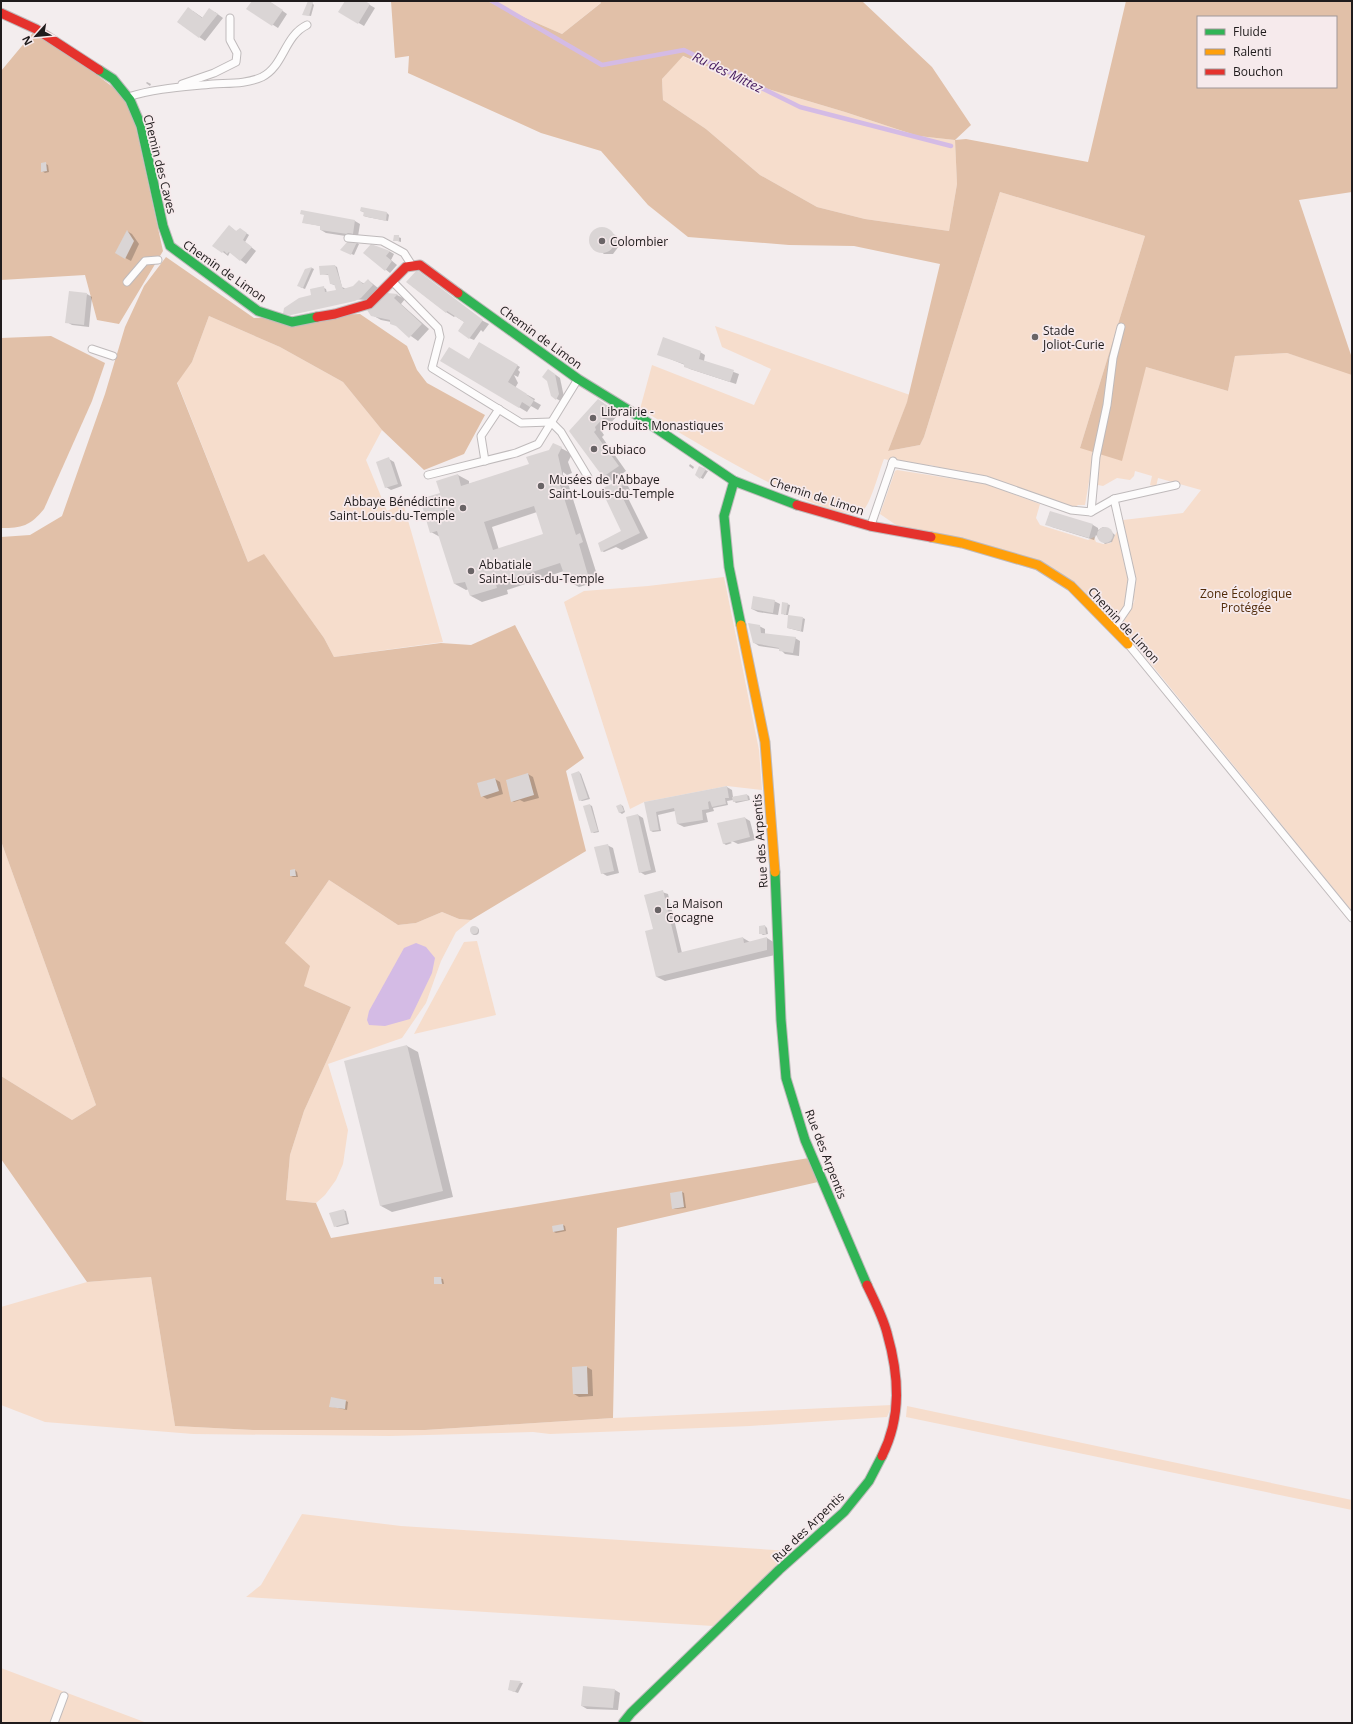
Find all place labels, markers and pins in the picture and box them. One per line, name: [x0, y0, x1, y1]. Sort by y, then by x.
place label: Colombier: [610, 233, 668, 250]
marker: Colombier: [597, 236, 607, 246]
place label: Stade Joliot-Curie: [1042, 322, 1105, 353]
marker: Stade Joliot-Curie: [1030, 332, 1040, 342]
place label: Librairie - Produits Monastiques: [601, 403, 724, 434]
marker: Librairie - Produits Monastiques: [588, 413, 598, 423]
place label: Subiaco: [602, 441, 646, 458]
marker: Subiaco: [589, 444, 599, 454]
place label: Musées de l'Abbaye Saint-Louis-du-Temple: [549, 471, 675, 502]
marker: Musées de l'Abbaye Saint-Louis-du-Temple: [536, 481, 546, 491]
place label: Abbaye Bénédictine Saint-Louis-du-Temple: [330, 493, 455, 524]
marker: Abbaye Bénédictine Saint-Louis-du-Temple: [458, 503, 468, 513]
place label: Abbatiale Saint-Louis-du-Temple: [479, 556, 605, 587]
marker: Abbatiale Saint-Louis-du-Temple: [466, 566, 476, 576]
place label: La Maison Cocagne: [666, 895, 723, 926]
marker: La Maison Cocagne: [653, 905, 663, 915]

